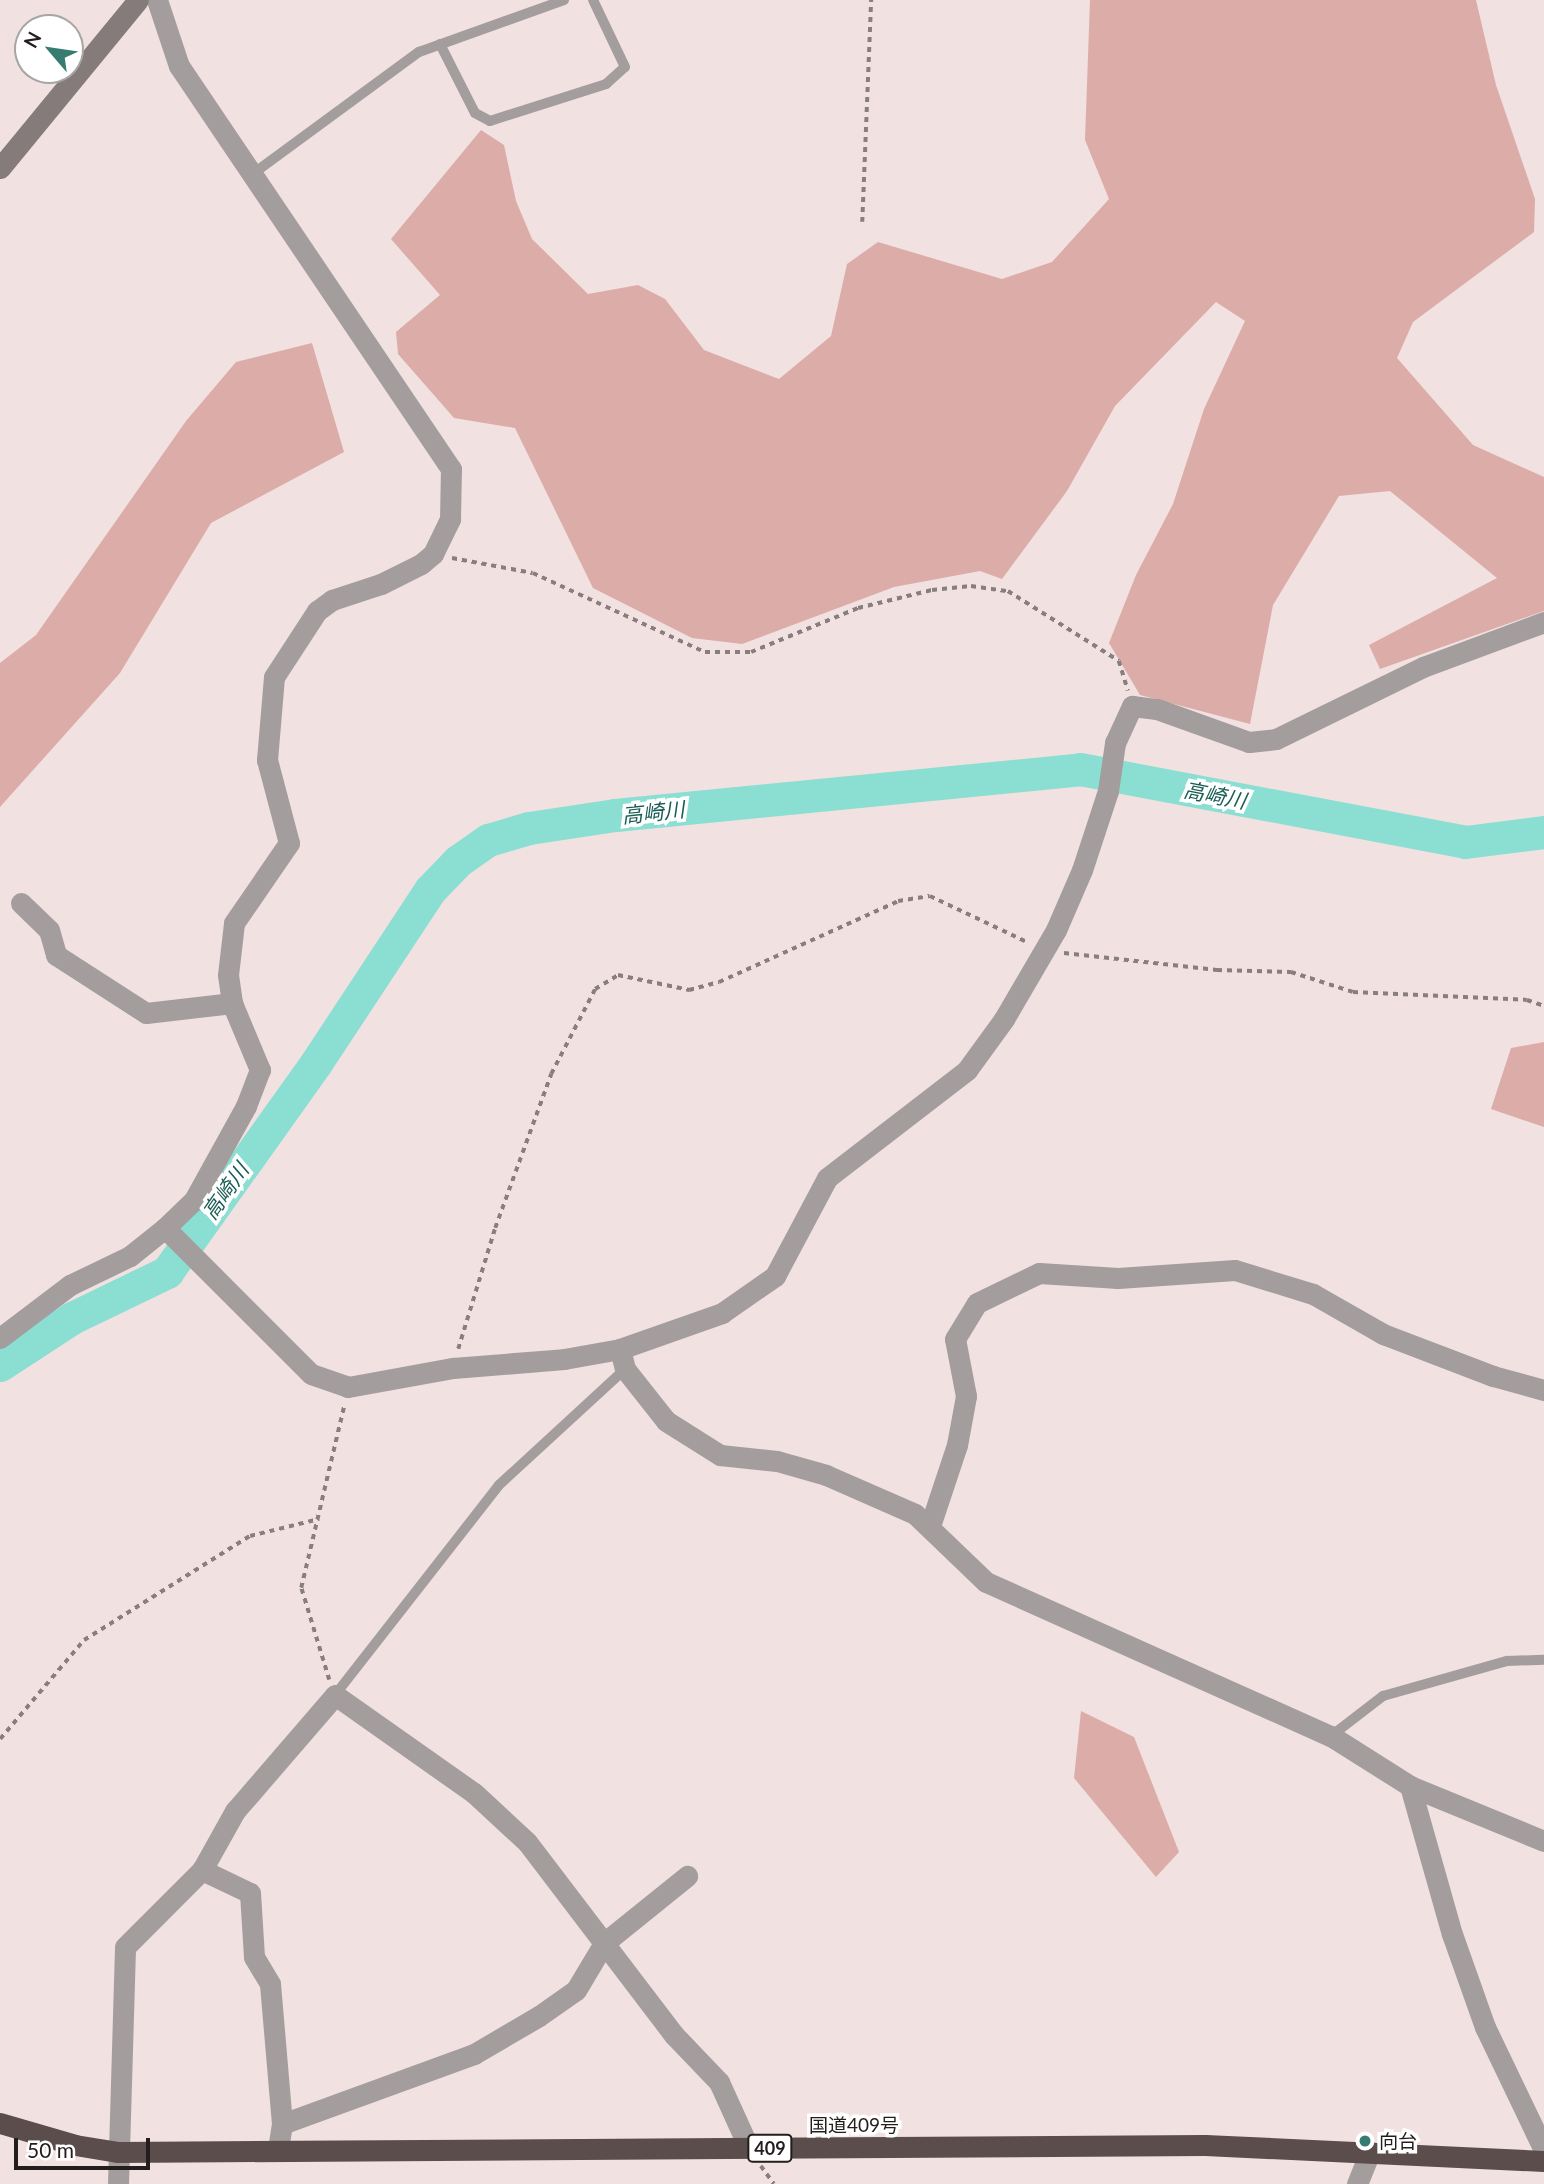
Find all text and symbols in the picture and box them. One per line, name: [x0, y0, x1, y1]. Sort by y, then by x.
north arrow: [14, 14, 84, 84]
text: N: [18, 28, 46, 52]
water label: 高崎川: [1182, 777, 1248, 813]
water label: 高崎川: [620, 796, 686, 828]
water label: 高崎川: [197, 1158, 253, 1224]
street label: 国道409号: [809, 2114, 899, 2136]
scale bar: [18, 2124, 154, 2168]
place label: 向台: [1379, 2130, 1417, 2152]
marker: 向台: [1357, 2133, 1373, 2149]
road number: 409: [747, 2134, 793, 2162]
text: 50 m: [27, 2137, 74, 2162]

